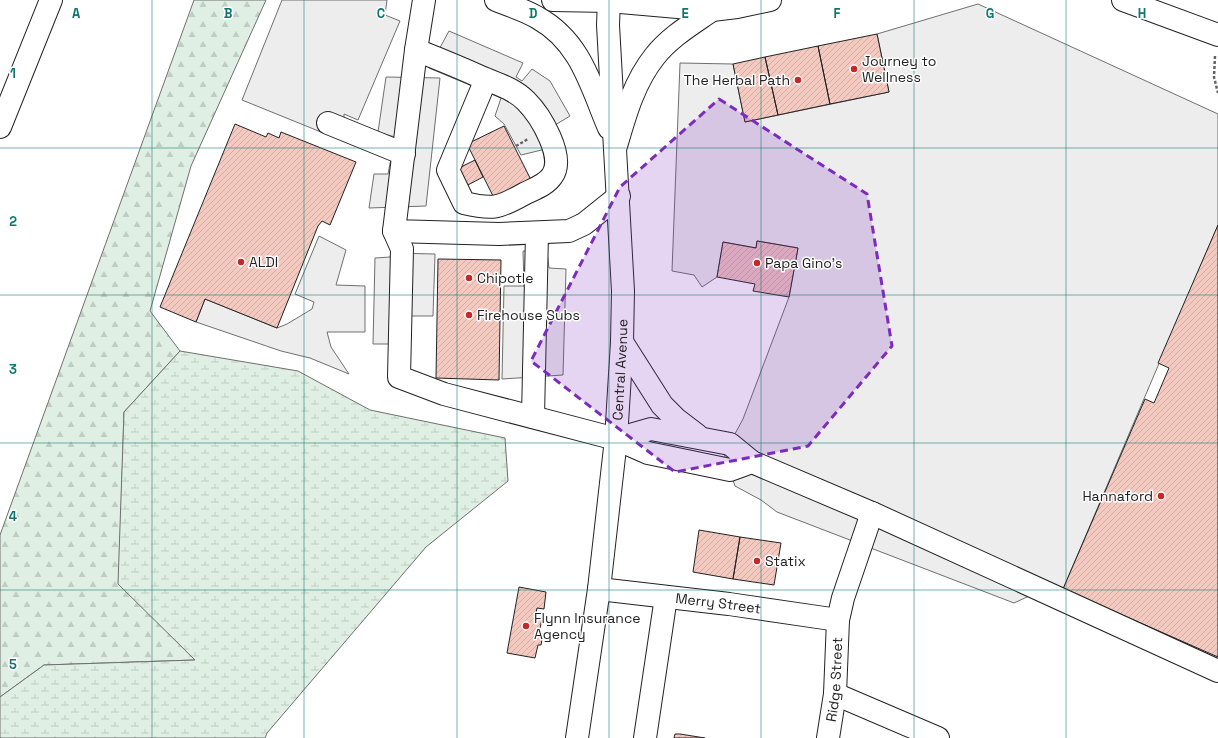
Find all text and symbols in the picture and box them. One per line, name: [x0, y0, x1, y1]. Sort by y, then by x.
text: A: [72, 5, 81, 22]
text: B: [224, 5, 233, 22]
text: C: [377, 5, 385, 22]
text: D: [529, 5, 538, 22]
text: E: [681, 5, 689, 22]
text: F: [834, 5, 841, 22]
text: G: [986, 5, 994, 22]
text: H: [1138, 5, 1146, 22]
place label: Journey to Wellness: [862, 52, 936, 86]
marker: Journey to Wellness: [849, 64, 859, 74]
text: 1: [10, 65, 16, 82]
place label: The Herbal Path: [684, 71, 790, 89]
marker: The Herbal Path: [793, 75, 803, 85]
text: 2: [9, 213, 17, 230]
place label: ALDI: [249, 253, 278, 271]
place label: Papa Gino's: [765, 254, 842, 272]
marker: ALDI: [236, 257, 246, 267]
marker: Papa Gino's: [752, 258, 762, 268]
place label: Chipotle: [477, 269, 534, 287]
marker: Chipotle: [464, 273, 474, 283]
place label: Firehouse Subs: [477, 306, 580, 324]
marker: Firehouse Subs: [464, 310, 474, 320]
street label: Central Avenue: [608, 319, 631, 421]
text: 3: [9, 361, 17, 378]
place label: Hannaford: [1082, 487, 1153, 505]
marker: Hannaford: [1156, 491, 1166, 501]
text: 4: [9, 508, 17, 525]
place label: Statix: [765, 552, 806, 570]
marker: Statix: [752, 556, 762, 566]
street label: Merry Street: [674, 589, 762, 618]
place label: Flynn Insurance Agency: [534, 609, 641, 643]
marker: Flynn Insurance Agency: [521, 621, 531, 631]
street label: Ridge Street: [822, 637, 846, 723]
text: 5: [9, 656, 17, 673]

